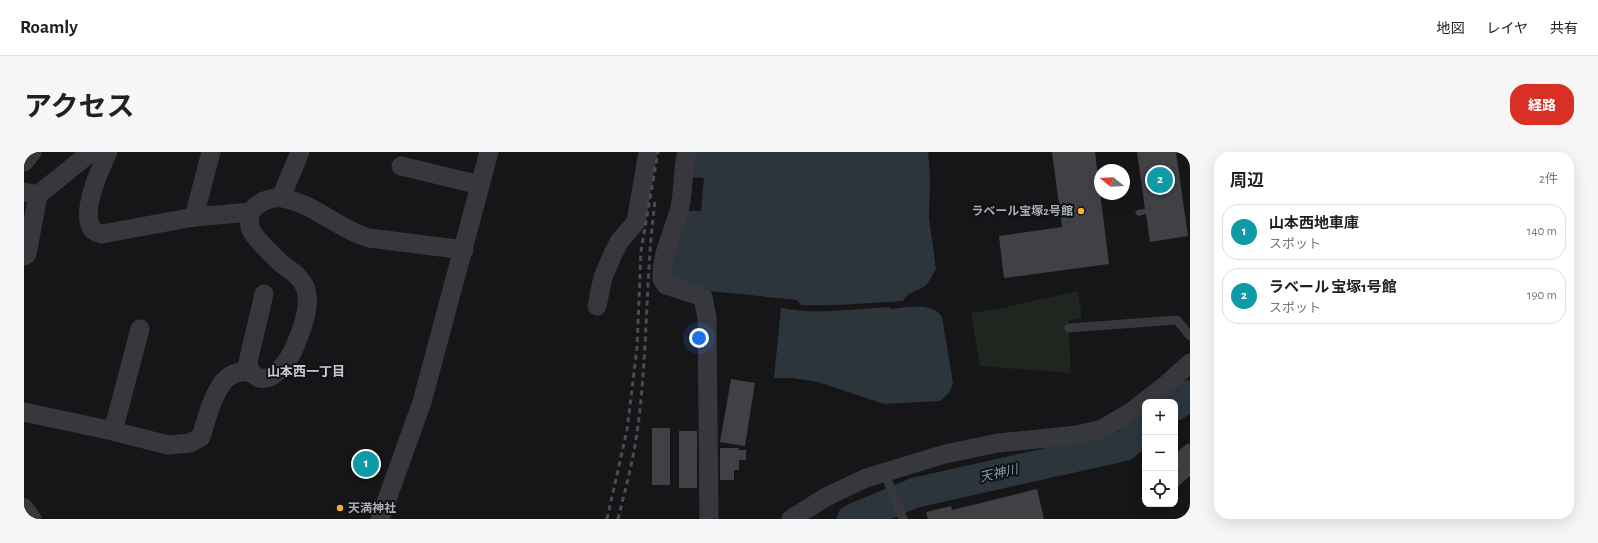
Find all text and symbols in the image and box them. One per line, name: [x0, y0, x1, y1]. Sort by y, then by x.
text: Roamly: [20, 18, 78, 37]
text: 地図: [1436, 22, 1464, 36]
text: レイヤ: [1486, 22, 1528, 36]
text: 共有: [1550, 22, 1578, 36]
button: 経路: [1510, 84, 1574, 125]
text: アクセス: [24, 94, 135, 122]
north arrow: [1094, 164, 1130, 200]
pin: 2: [1147, 165, 1173, 195]
text: 周辺: [1230, 172, 1264, 189]
text: 2件: [1539, 173, 1558, 186]
place label: ラベール宝塚2号館: [971, 205, 1073, 217]
marker: ラベール宝塚2号館: [1076, 206, 1086, 216]
text: 山本西地車庫: [1269, 216, 1359, 231]
text: 1: [1242, 225, 1246, 238]
text: 140 m: [1527, 225, 1557, 238]
text: スポット: [1269, 238, 1321, 251]
text: ラベール 宝塚1号館: [1269, 280, 1397, 295]
text: 2: [1241, 289, 1247, 302]
text: 190 m: [1527, 289, 1557, 302]
text: スポット: [1269, 302, 1321, 315]
your location: [689, 328, 709, 348]
district label: 山本西一丁目: [267, 365, 345, 379]
map controls: [1142, 399, 1178, 507]
button: +: [1142, 399, 1178, 435]
button: −: [1142, 435, 1178, 471]
pin: 1: [353, 449, 379, 479]
water label: 天神川: [978, 462, 1021, 485]
button: locate: [1142, 471, 1178, 507]
place label: 天満神社: [348, 501, 396, 514]
marker: 天満神社: [335, 503, 345, 513]

